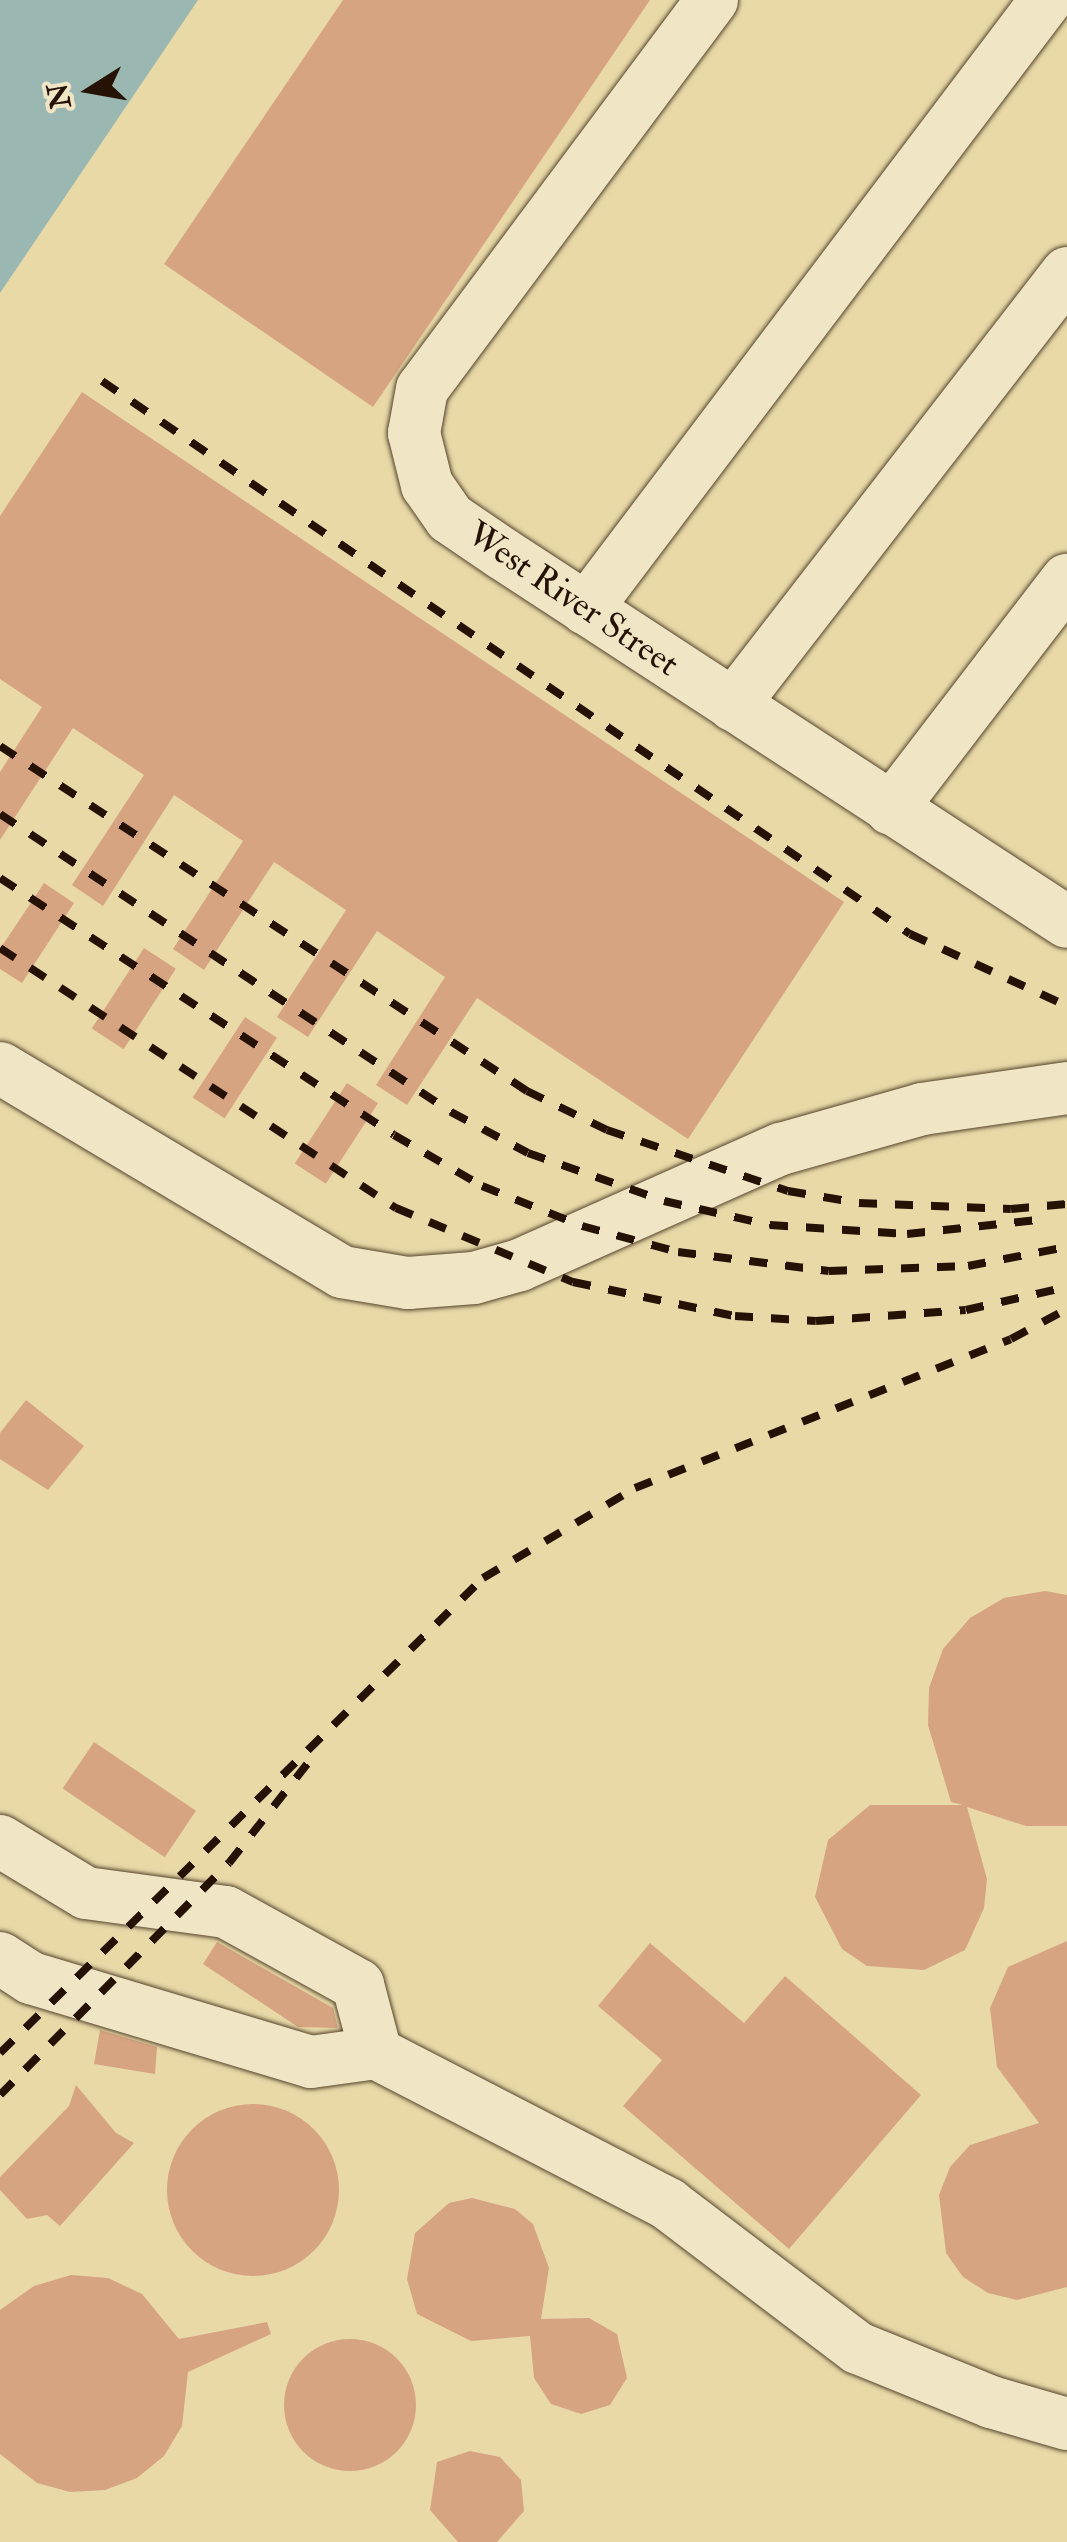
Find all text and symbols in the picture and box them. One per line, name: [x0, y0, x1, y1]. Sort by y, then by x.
north arrow: [40, 40, 140, 140]
text: N: [40, 80, 80, 111]
street label: West River Street: [459, 513, 687, 685]

